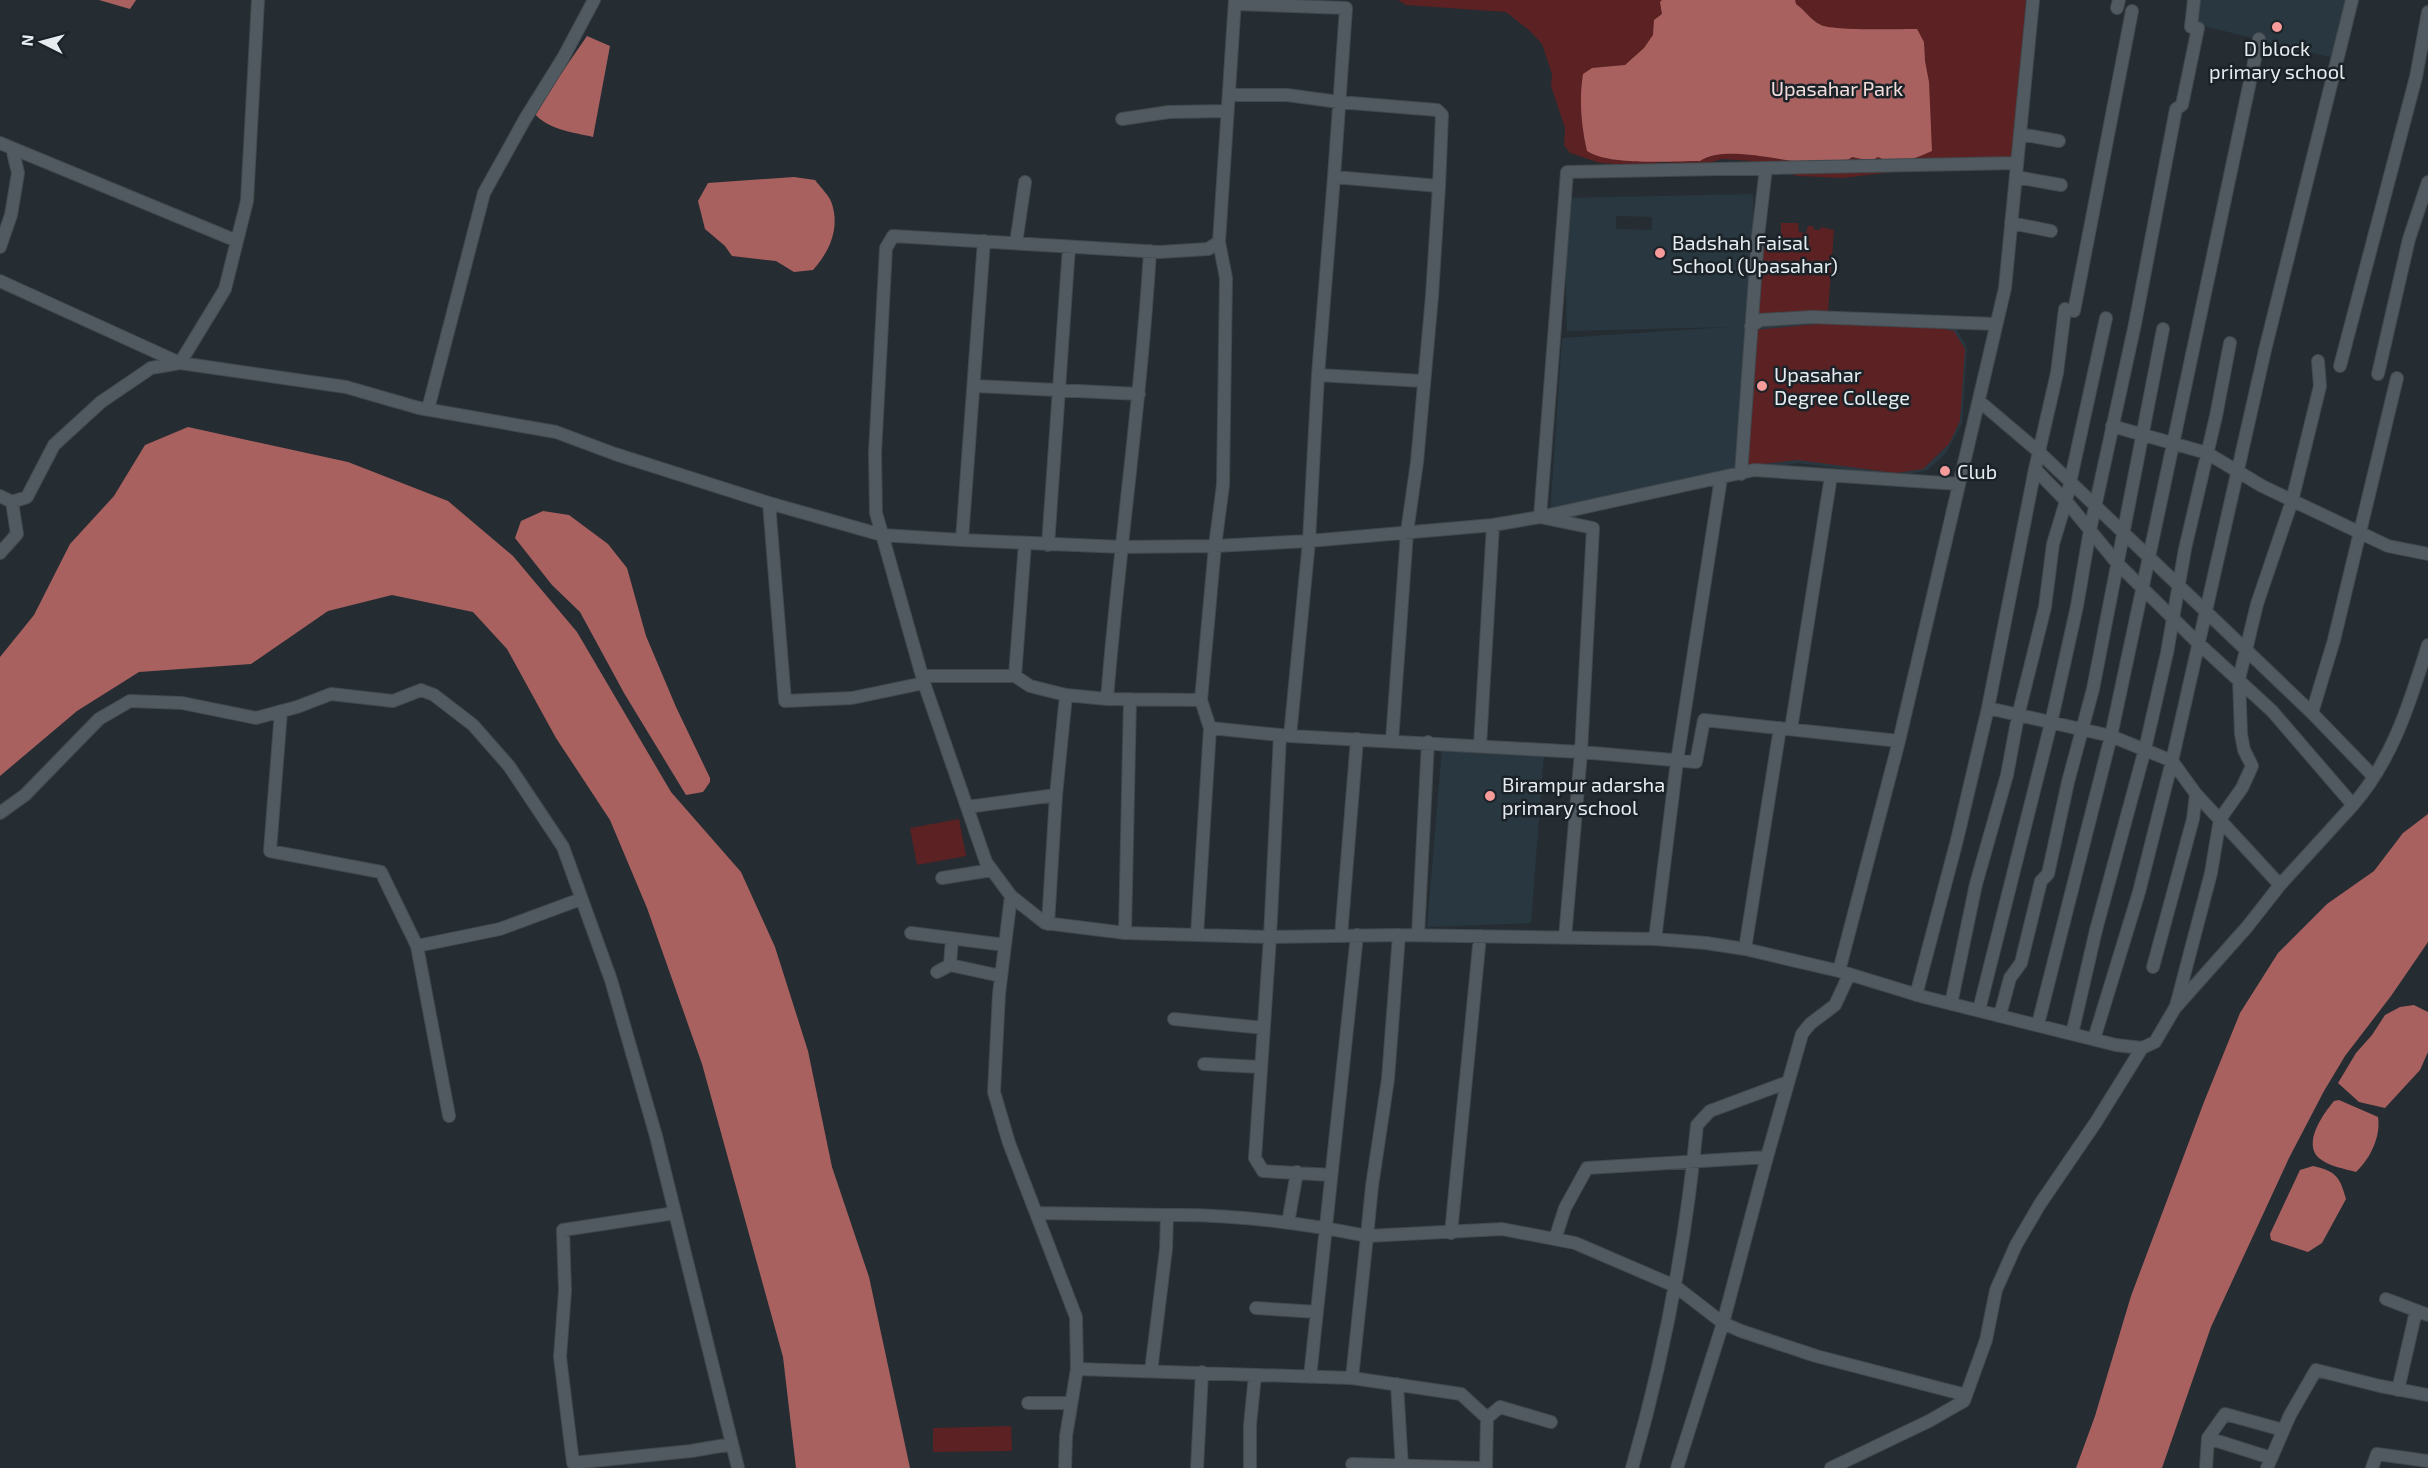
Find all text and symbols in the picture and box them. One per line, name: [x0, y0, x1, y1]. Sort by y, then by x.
north arrow: [12, 12, 72, 72]
marker: D block primary school: [2270, 20, 2284, 34]
text: N: [17, 34, 37, 47]
place label: D block primary school: [2209, 36, 2345, 83]
park label: Upasahar Park: [1771, 76, 1903, 100]
place label: Badshah Faisal School (Upasahar): [1672, 230, 1838, 277]
marker: Badshah Faisal School (Upasahar): [1653, 246, 1667, 260]
place label: Upasahar Degree College: [1774, 362, 1910, 409]
marker: Upasahar Degree College: [1755, 379, 1769, 393]
place label: Club: [1957, 459, 1997, 483]
marker: Club: [1938, 464, 1952, 478]
place label: Birampur adarsha primary school: [1502, 772, 1665, 819]
marker: Birampur adarsha primary school: [1483, 789, 1497, 803]

